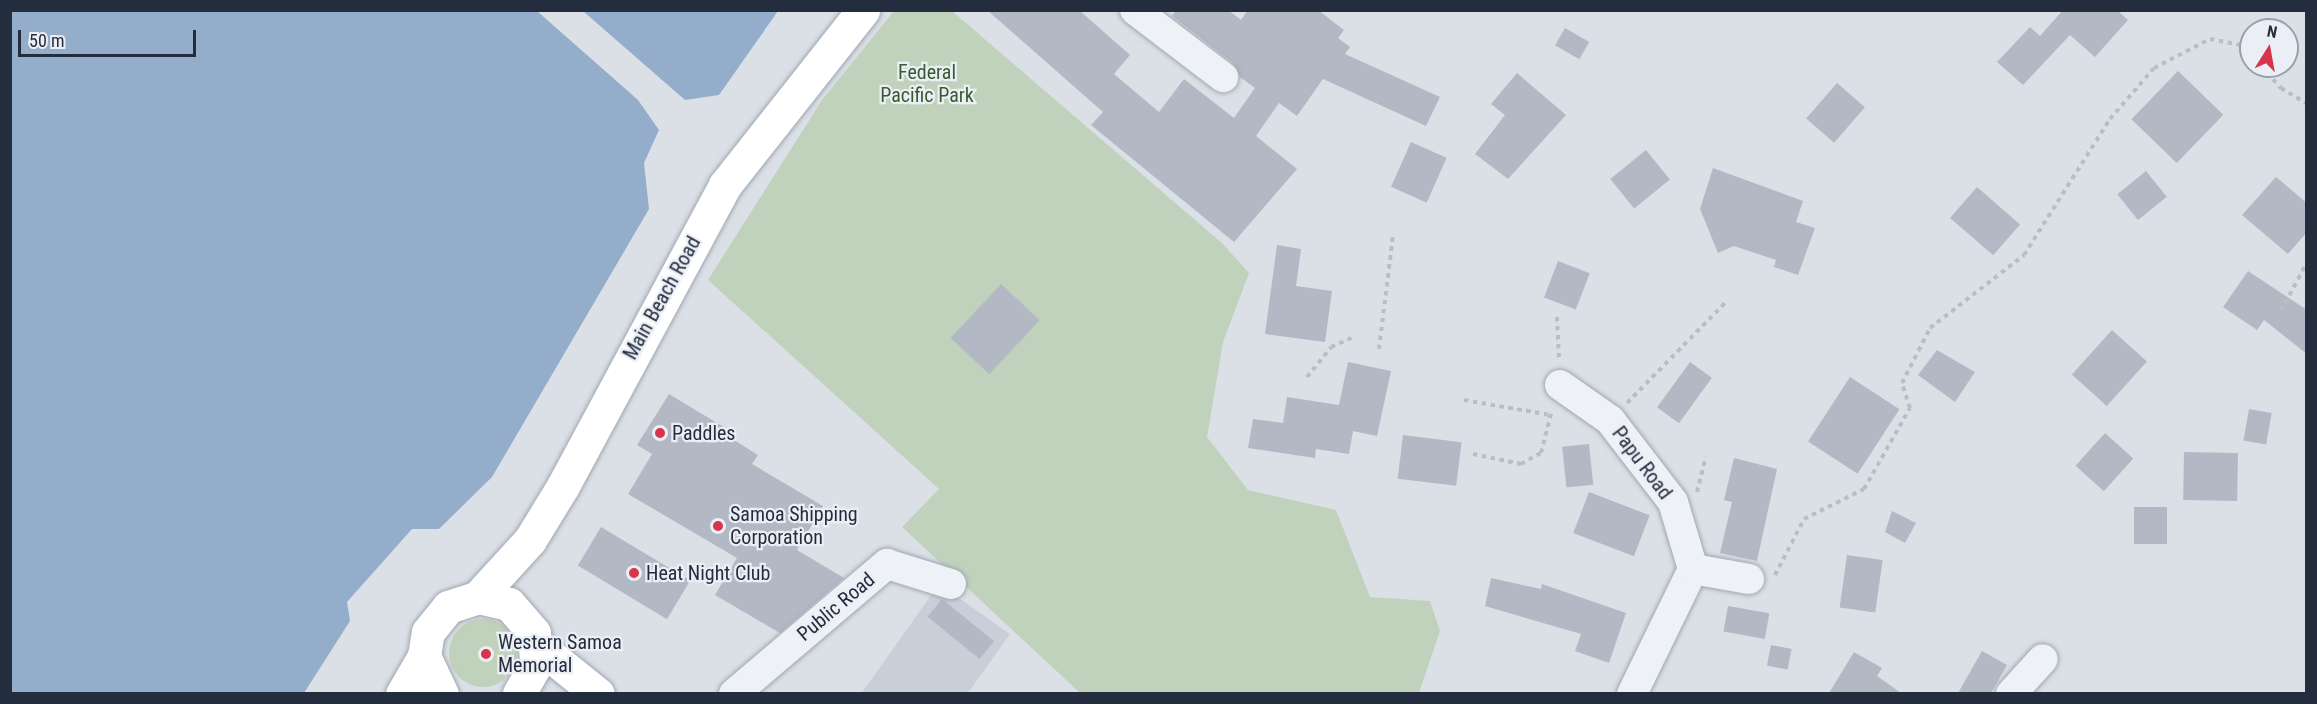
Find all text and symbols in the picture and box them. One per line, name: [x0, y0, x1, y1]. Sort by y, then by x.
scale bar: [21, 18, 200, 56]
north arrow: [2239, 18, 2299, 78]
text: N: [2266, 22, 2279, 42]
text: 50 m: [29, 30, 64, 51]
park label: Federal Pacific Park: [880, 61, 974, 108]
street label: Main Beach Road: [618, 232, 706, 364]
place label: Paddles: [672, 421, 735, 445]
street label: Papu Road: [1607, 422, 1677, 504]
marker: Paddles: [653, 426, 667, 440]
place label: Samoa Shipping Corporation: [730, 502, 858, 549]
marker: Samoa Shipping Corporation: [711, 519, 725, 533]
place label: Heat Night Club: [646, 561, 770, 585]
marker: Heat Night Club: [627, 566, 641, 580]
street label: Public Road: [792, 568, 880, 646]
place label: Western Samoa Memorial: [498, 630, 622, 677]
marker: Western Samoa Memorial: [479, 647, 493, 661]

